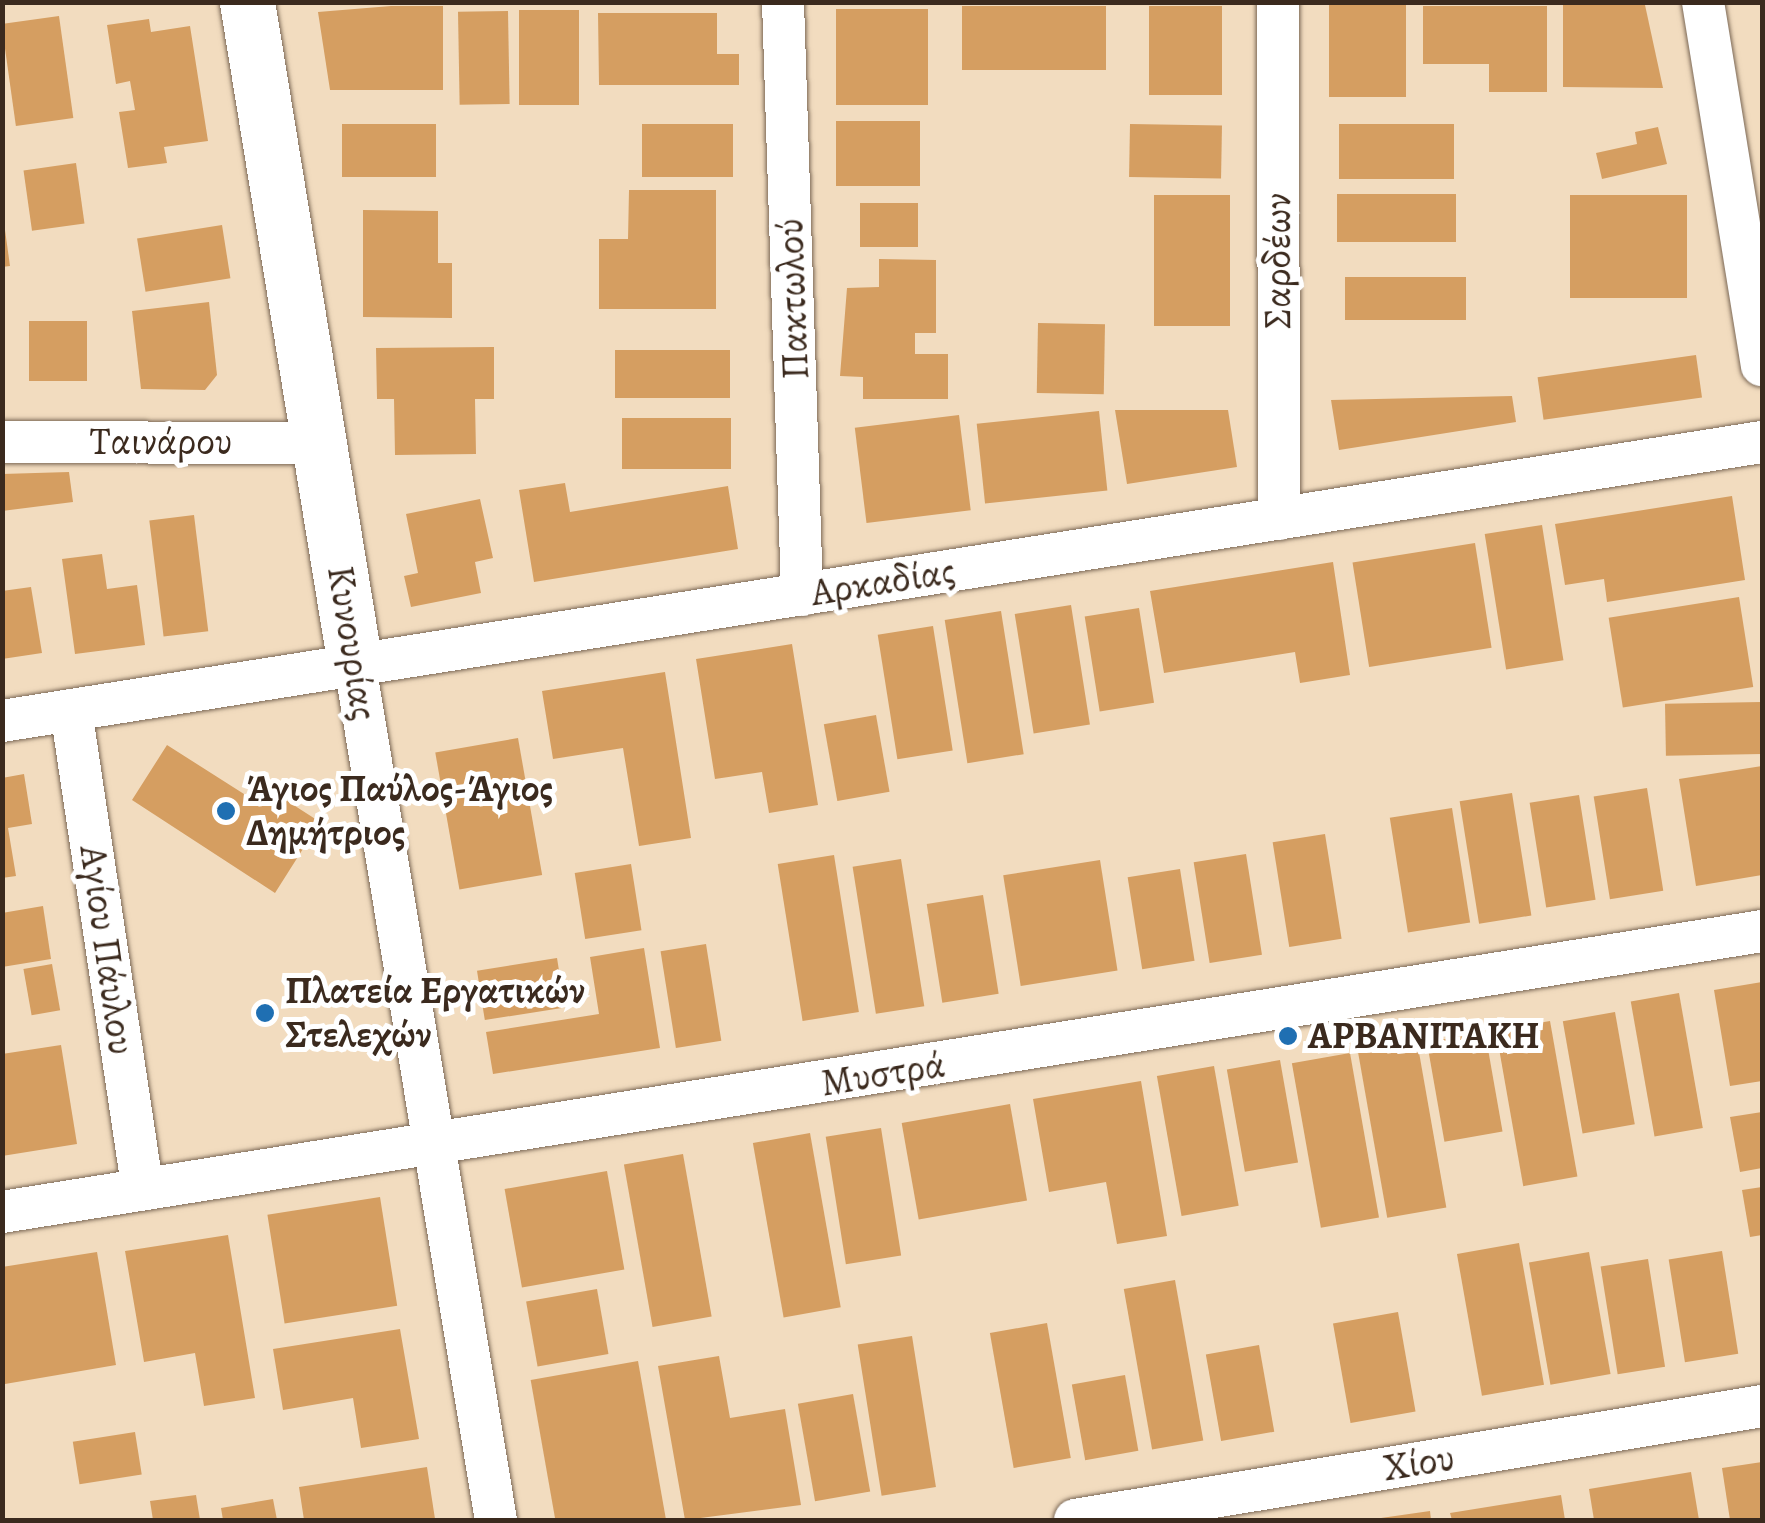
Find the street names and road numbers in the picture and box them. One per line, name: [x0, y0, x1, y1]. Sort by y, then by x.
street label: Σαρδέων: [1255, 193, 1301, 329]
street label: Πακτωλού: [767, 218, 819, 380]
street label: Ταινάρου: [90, 419, 232, 465]
street label: Αρκαδίας: [808, 548, 958, 616]
street label: Κυνουρίας: [317, 562, 387, 724]
street label: Αγίου Πάυλου: [70, 842, 144, 1058]
street label: Μυστρά: [818, 1042, 948, 1106]
street label: Χίου: [1380, 1435, 1458, 1491]

